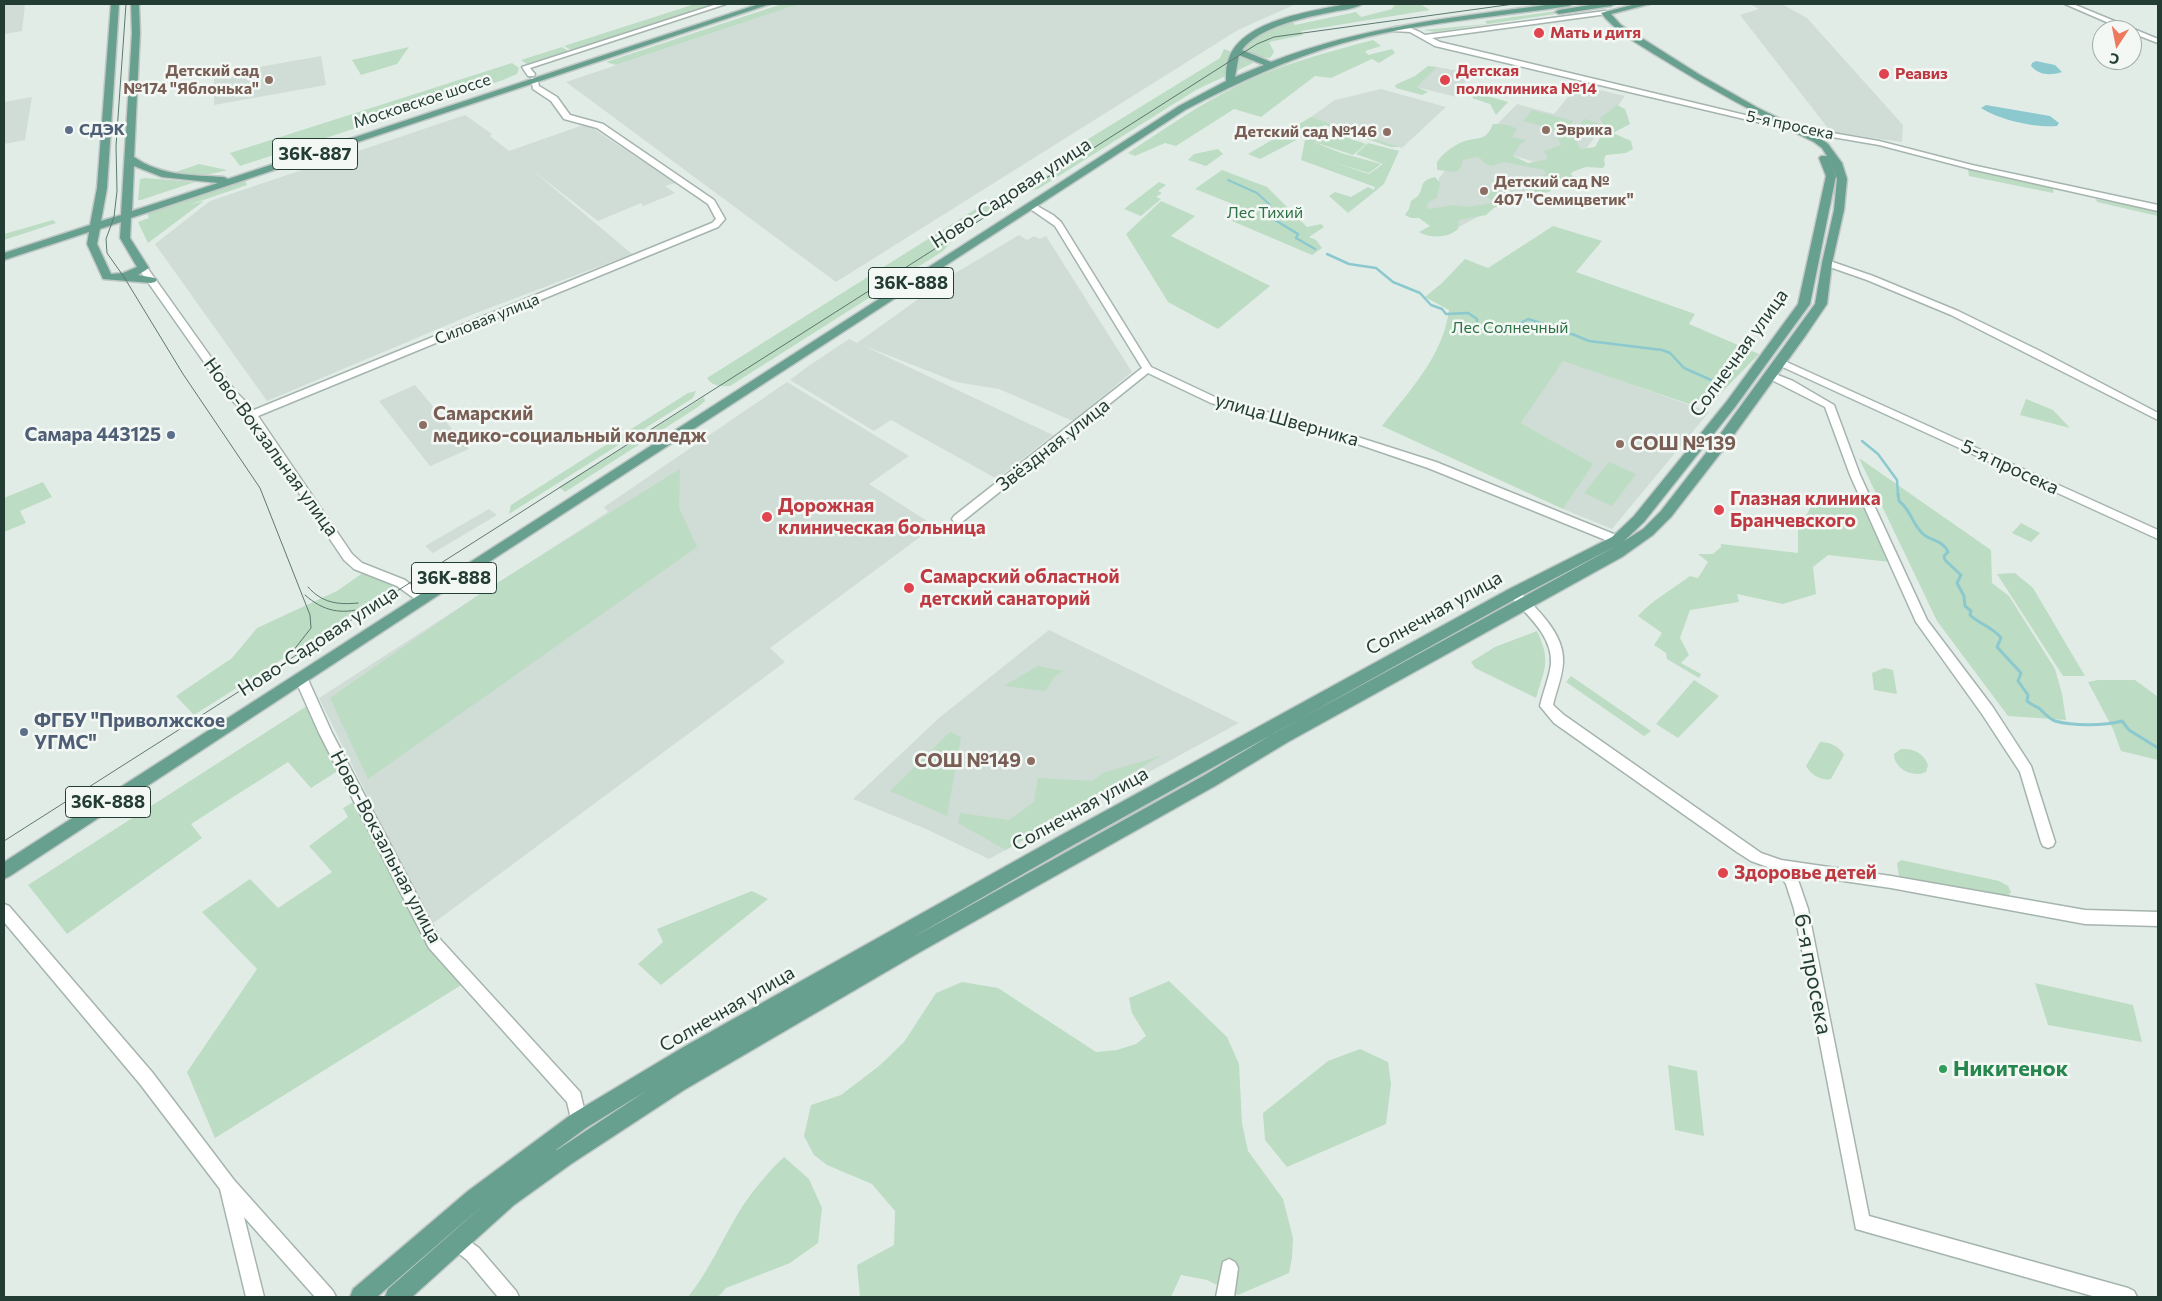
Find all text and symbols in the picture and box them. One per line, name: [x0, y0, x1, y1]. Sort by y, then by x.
north arrow: [2092, 20, 2142, 70]
place label: Мать и дитя: [1550, 23, 1641, 43]
marker: Мать и дитя: [1532, 26, 1546, 40]
text: С: [2108, 50, 2121, 68]
place label: Детский сад №174 "Яблонька": [123, 61, 259, 99]
place label: Детская поликлиника №14: [1456, 61, 1597, 99]
place label: Реавиз: [1895, 64, 1948, 84]
marker: Реавиз: [1877, 67, 1891, 81]
street label: Московское шоссе: [351, 70, 493, 132]
marker: Детская поликлиника №14: [1438, 73, 1452, 87]
marker: Детский сад №174 "Яблонька": [263, 74, 275, 86]
street label: 5-я просека: [1745, 106, 1835, 144]
place label: СДЭК: [79, 120, 125, 140]
place label: Эврика: [1556, 120, 1612, 140]
place label: Детский сад №146: [1235, 122, 1377, 142]
marker: СДЭК: [63, 124, 75, 136]
marker: Эврика: [1540, 124, 1552, 136]
marker: Детский сад №146: [1381, 126, 1393, 138]
street label: Ново-Садовая улица: [927, 133, 1095, 253]
road number: 36К-887: [272, 138, 358, 170]
place label: Детский сад № 407 "Семицветик": [1494, 172, 1634, 210]
marker: Детский сад № 407 "Семицветик": [1478, 185, 1490, 197]
park label: Лес Тихий: [1227, 203, 1303, 223]
road number: 36К-888: [868, 268, 954, 298]
street label: Солнечная улица: [1685, 285, 1793, 421]
street label: Силовая улица: [432, 289, 542, 349]
park label: Лес Солнечный: [1451, 318, 1569, 338]
street label: Ново-Вокзальная улица: [199, 353, 343, 541]
street label: улица Шверника: [1213, 389, 1361, 451]
street label: Звёздная улица: [992, 394, 1114, 496]
place label: Самарский медико-социальный колледж: [433, 403, 707, 447]
marker: Самарский медико-социальный колледж: [417, 419, 429, 431]
place label: Самара 443125: [25, 424, 161, 446]
marker: Самара 443125: [165, 429, 177, 441]
place label: СОШ №139: [1630, 433, 1736, 455]
street label: 5-я просека: [1957, 434, 2063, 500]
marker: СОШ №139: [1614, 438, 1626, 450]
place label: Глазная клиника Бранчевского: [1730, 488, 1881, 532]
place label: Дорожная клиническая больница: [778, 495, 986, 539]
marker: Глазная клиника Бранчевского: [1712, 503, 1726, 517]
marker: Дорожная клиническая больница: [760, 510, 774, 524]
road number: 36К-888: [412, 562, 496, 594]
place label: Самарский областной детский санаторий: [920, 566, 1120, 610]
street label: Солнечная улица: [1362, 566, 1506, 660]
street label: Ново-Садовая улица: [234, 581, 402, 701]
marker: Самарский областной детский санаторий: [902, 581, 916, 595]
place label: ФГБУ "Приволжское УГМС": [34, 710, 225, 754]
marker: ФГБУ "Приволжское УГМС": [18, 726, 30, 738]
street label: Ново-Вокзальная улица: [325, 747, 447, 947]
place label: СОШ №149: [914, 750, 1021, 772]
marker: СОШ №149: [1025, 755, 1037, 767]
street label: Солнечная улица: [1008, 762, 1152, 856]
road number: 36К-888: [66, 786, 150, 818]
place label: Здоровье детей: [1734, 862, 1877, 884]
marker: Здоровье детей: [1716, 866, 1730, 880]
street label: 6-я просека: [1788, 911, 1838, 1037]
street label: Солнечная улица: [655, 961, 799, 1057]
place label: Никитенок: [1953, 1056, 2068, 1082]
marker: Никитенок: [1937, 1063, 1949, 1075]

